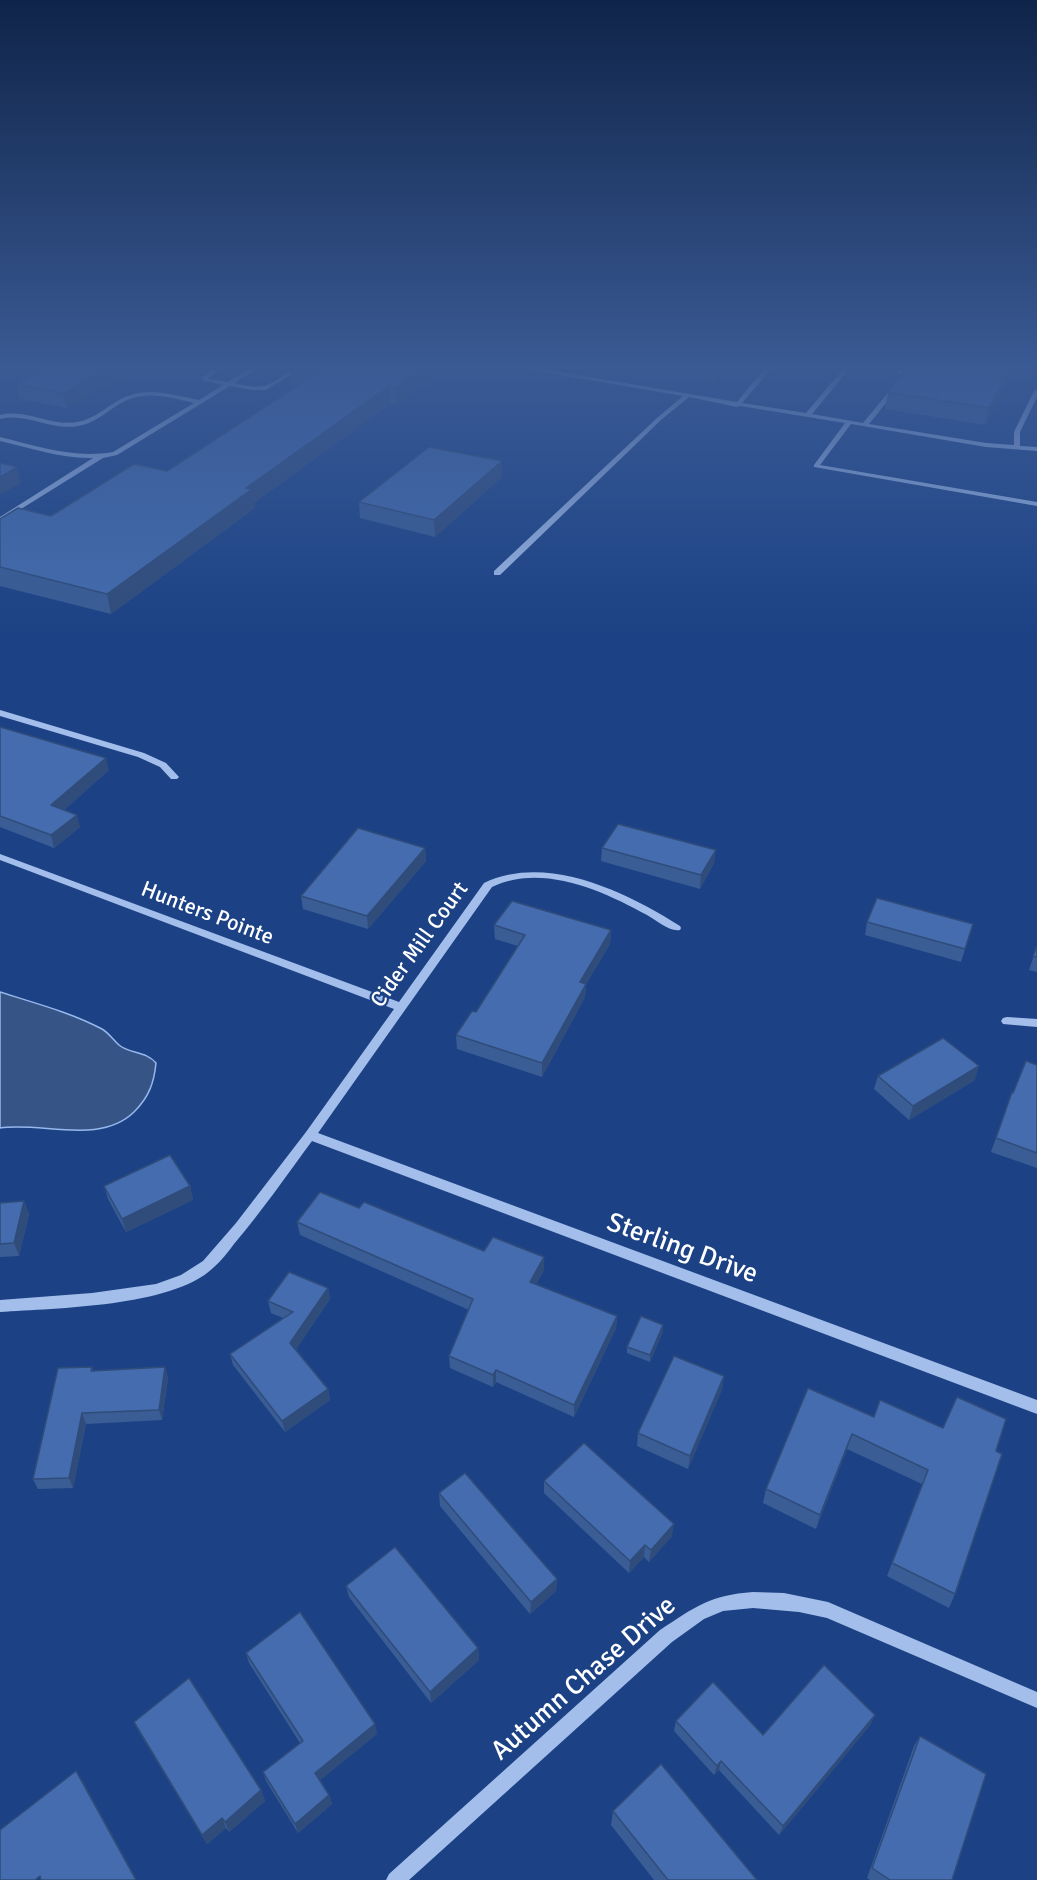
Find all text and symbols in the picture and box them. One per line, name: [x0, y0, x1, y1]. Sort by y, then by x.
street label: Hunters Pointe: [137, 877, 277, 951]
street label: Cider Mill Court: [366, 877, 474, 1013]
street label: Sterling Drive: [602, 1207, 762, 1291]
street label: Autumn Chase Drive: [485, 1590, 683, 1768]

